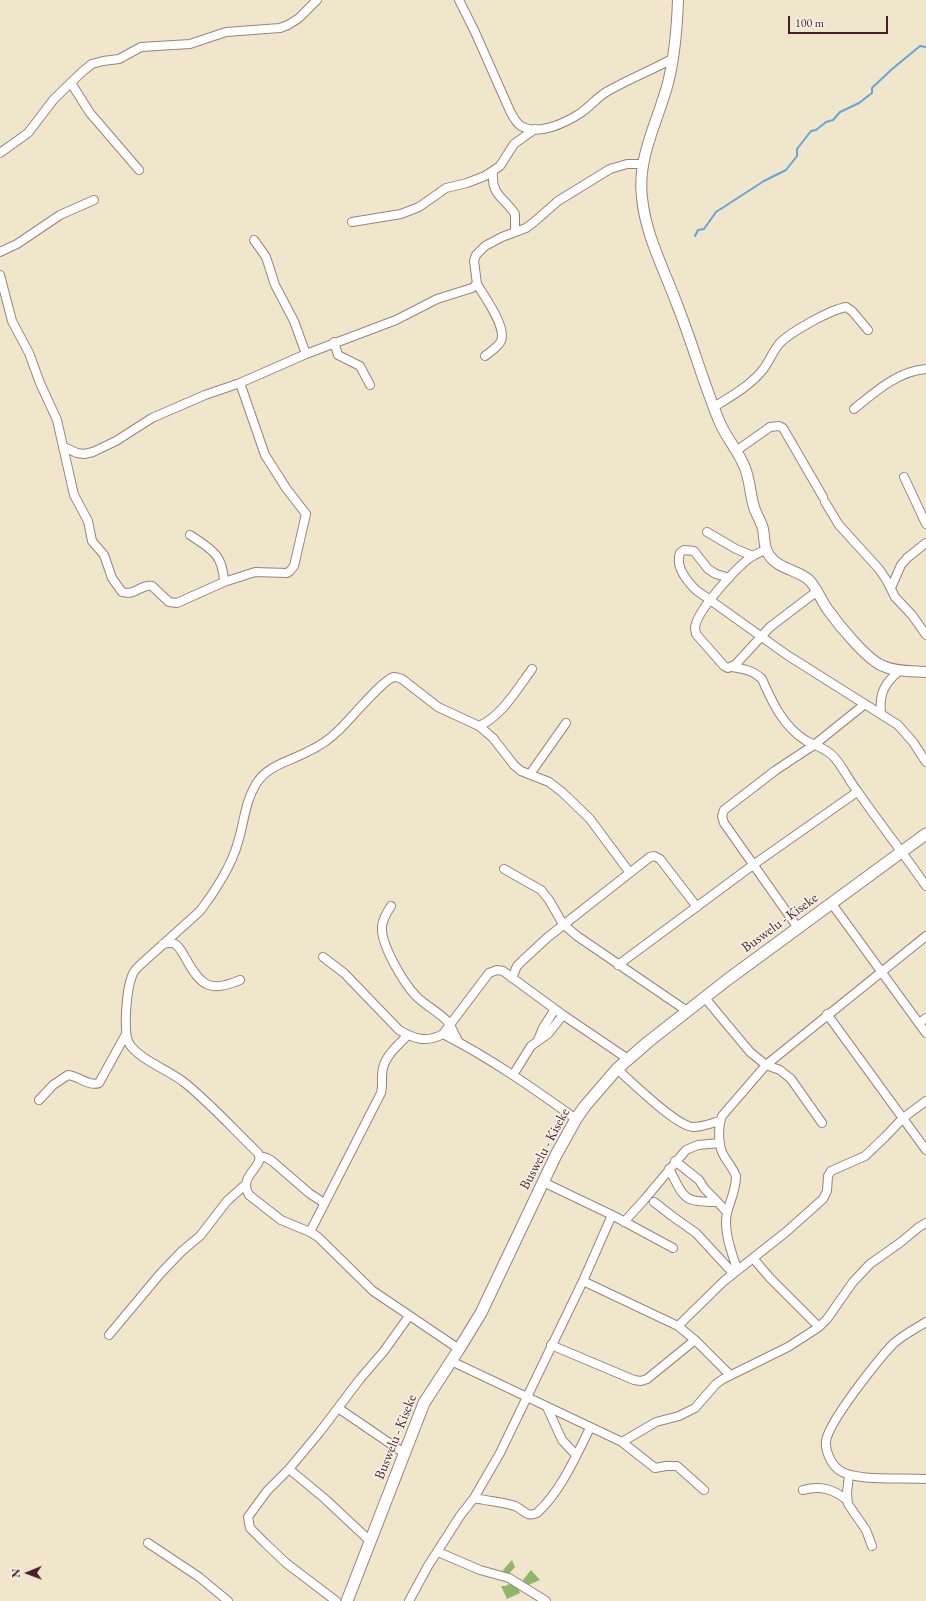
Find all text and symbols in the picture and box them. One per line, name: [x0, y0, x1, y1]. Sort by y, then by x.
scale bar: [790, 8, 890, 34]
text: 100 m: [795, 15, 824, 31]
street label: Buswelu - Kiseke: [739, 890, 821, 956]
street label: Buswelu - Kiseke: [516, 1105, 574, 1193]
street label: Buswelu - Kiseke: [371, 1392, 421, 1482]
north arrow: [8, 1553, 48, 1593]
text: N: [9, 1569, 23, 1578]

